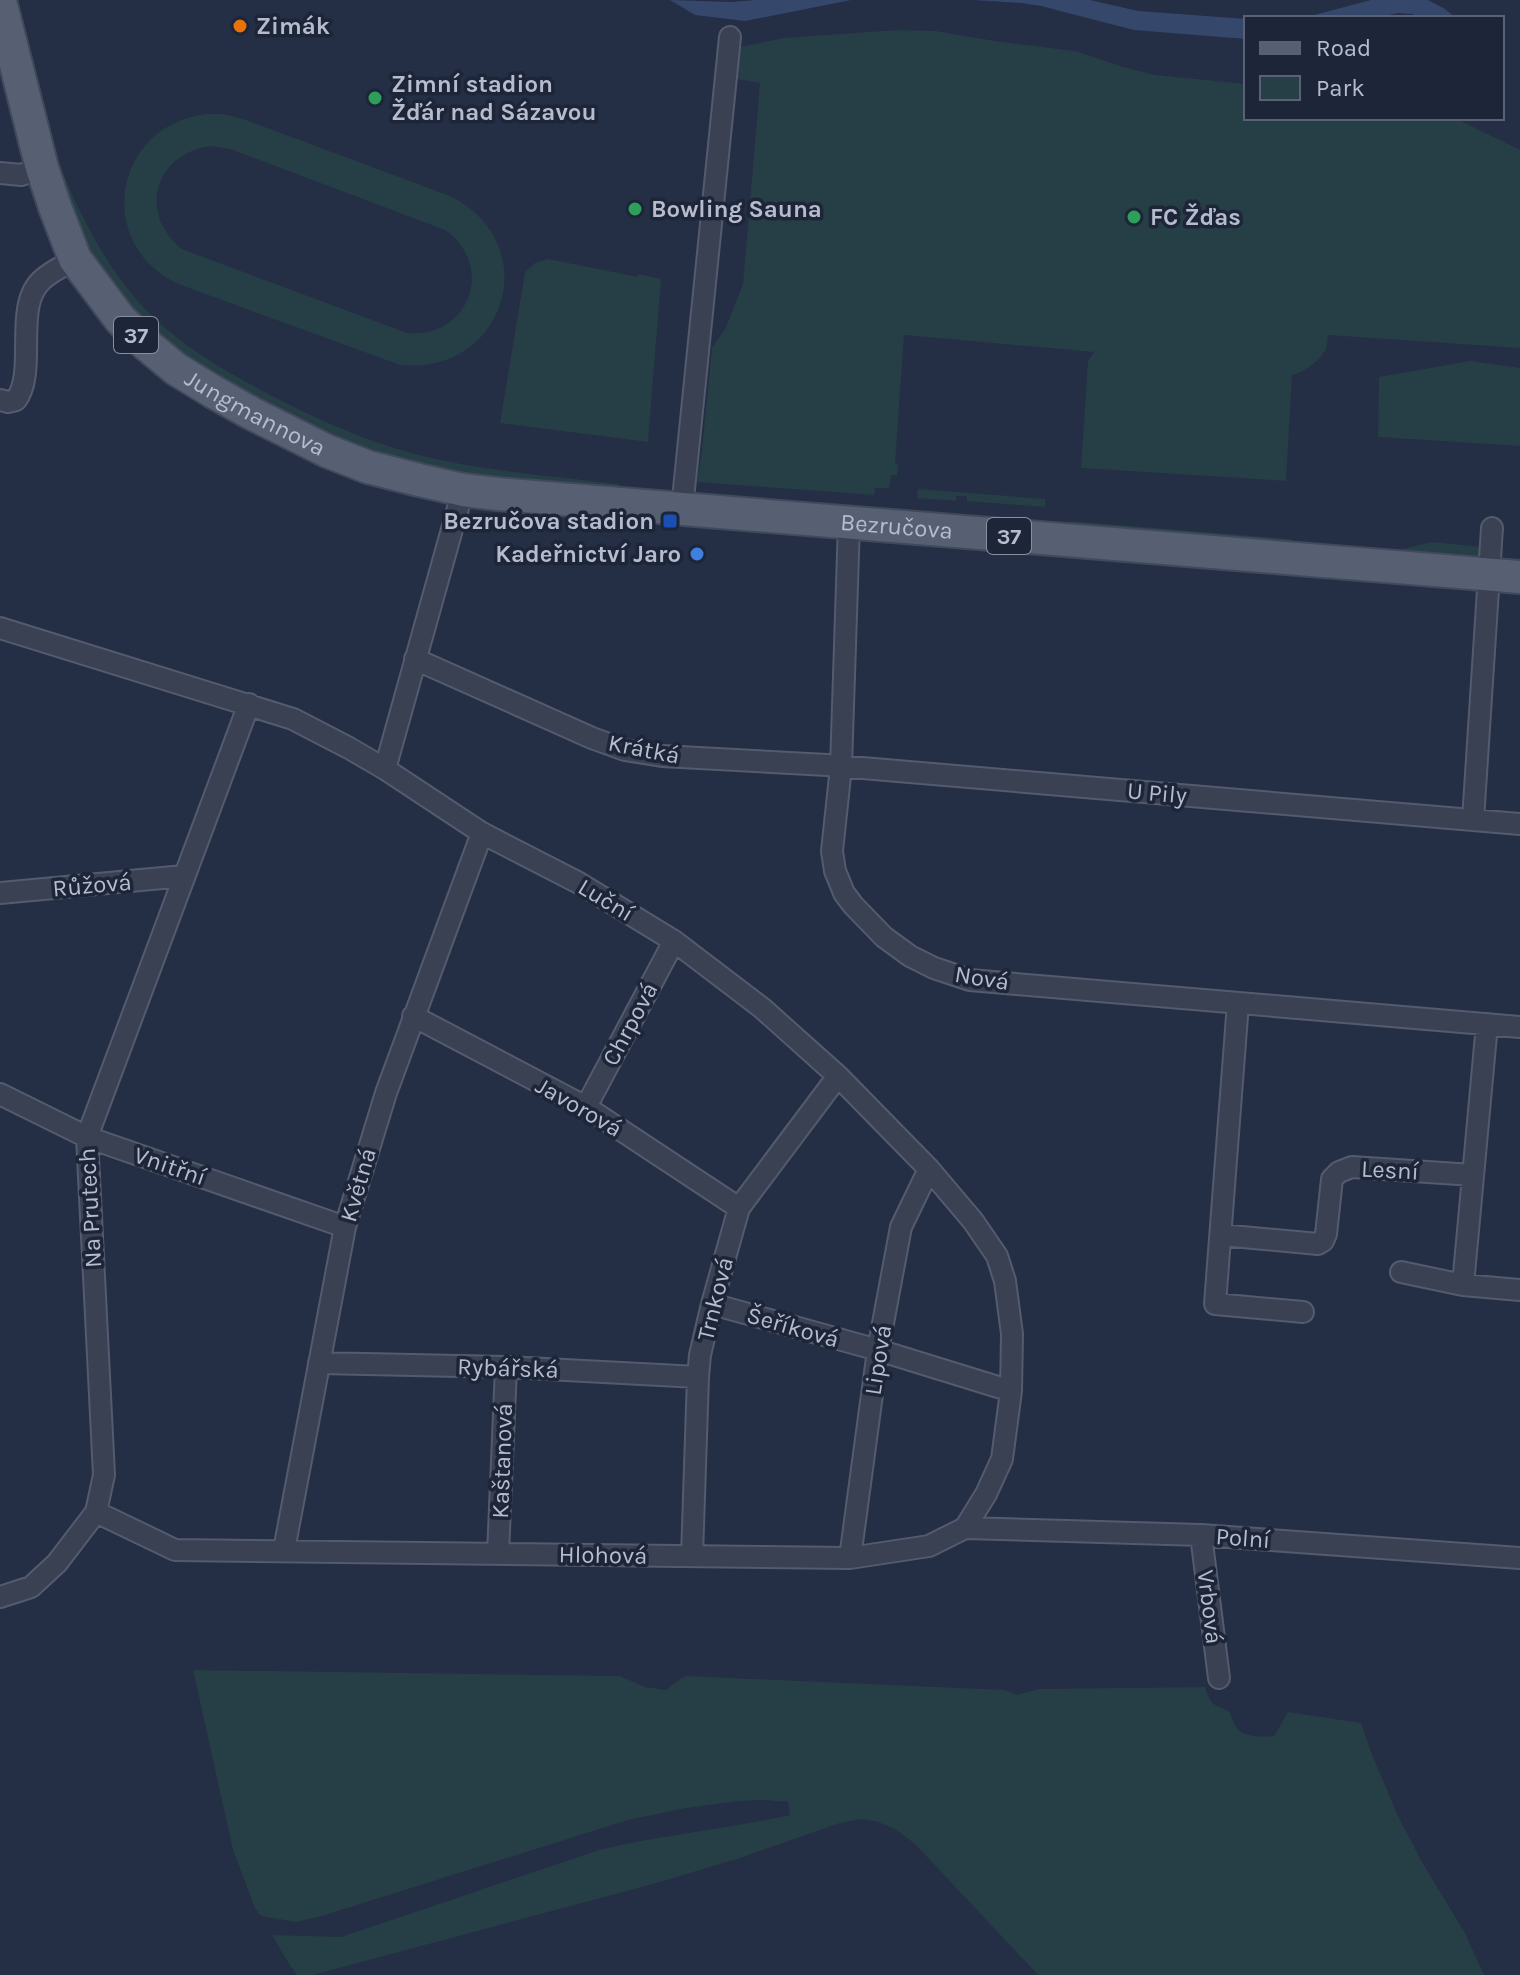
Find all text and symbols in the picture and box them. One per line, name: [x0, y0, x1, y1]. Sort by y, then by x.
place label: Zimák: [256, 12, 330, 40]
legend: [1244, 16, 1504, 120]
marker: Zimák: [231, 17, 249, 35]
text: Road: [1316, 34, 1371, 62]
place label: Zimní stadion Žďár nad Sázavou: [391, 70, 597, 126]
text: Park: [1316, 74, 1365, 102]
marker: Zimní stadion Žďár nad Sázavou: [366, 89, 384, 107]
place label: Bowling Sauna: [651, 195, 822, 223]
marker: Bowling Sauna: [626, 200, 644, 218]
place label: FC Žďas: [1150, 202, 1241, 231]
marker: FC Žďas: [1125, 208, 1143, 226]
road number: 37: [114, 317, 158, 353]
street label: Jungmannova: [180, 364, 330, 462]
place label: Bezručova stadion: [443, 507, 654, 535]
street label: Bezručova: [839, 508, 954, 545]
marker: Bezručova stadion: [661, 512, 679, 530]
road number: 37: [987, 518, 1031, 554]
place label: Kadeřnictví Jaro: [495, 540, 681, 568]
marker: Kadeřnictví Jaro: [688, 545, 706, 563]
street label: Krátká: [606, 728, 682, 770]
street label: U Pily: [1126, 776, 1188, 810]
street label: Růžová: [51, 868, 133, 902]
street label: Luční: [573, 873, 640, 928]
street label: Nová: [953, 960, 1011, 996]
street label: Chrpová: [596, 978, 664, 1070]
street label: Javorová: [531, 1071, 627, 1143]
street label: Vnitřní: [130, 1141, 211, 1192]
street label: Květná: [334, 1145, 382, 1225]
street label: Na Prutech: [73, 1147, 107, 1269]
street label: Lesní: [1360, 1155, 1420, 1186]
street label: Trnková: [691, 1254, 739, 1344]
street label: Šeříková: [744, 1300, 843, 1353]
street label: Lipová: [859, 1323, 897, 1397]
street label: Rybářská: [457, 1352, 559, 1384]
street label: Kaštanová: [486, 1403, 518, 1519]
street label: Polní: [1215, 1522, 1272, 1554]
street label: Hlohová: [558, 1540, 648, 1570]
street label: Vrbová: [1192, 1568, 1228, 1646]

